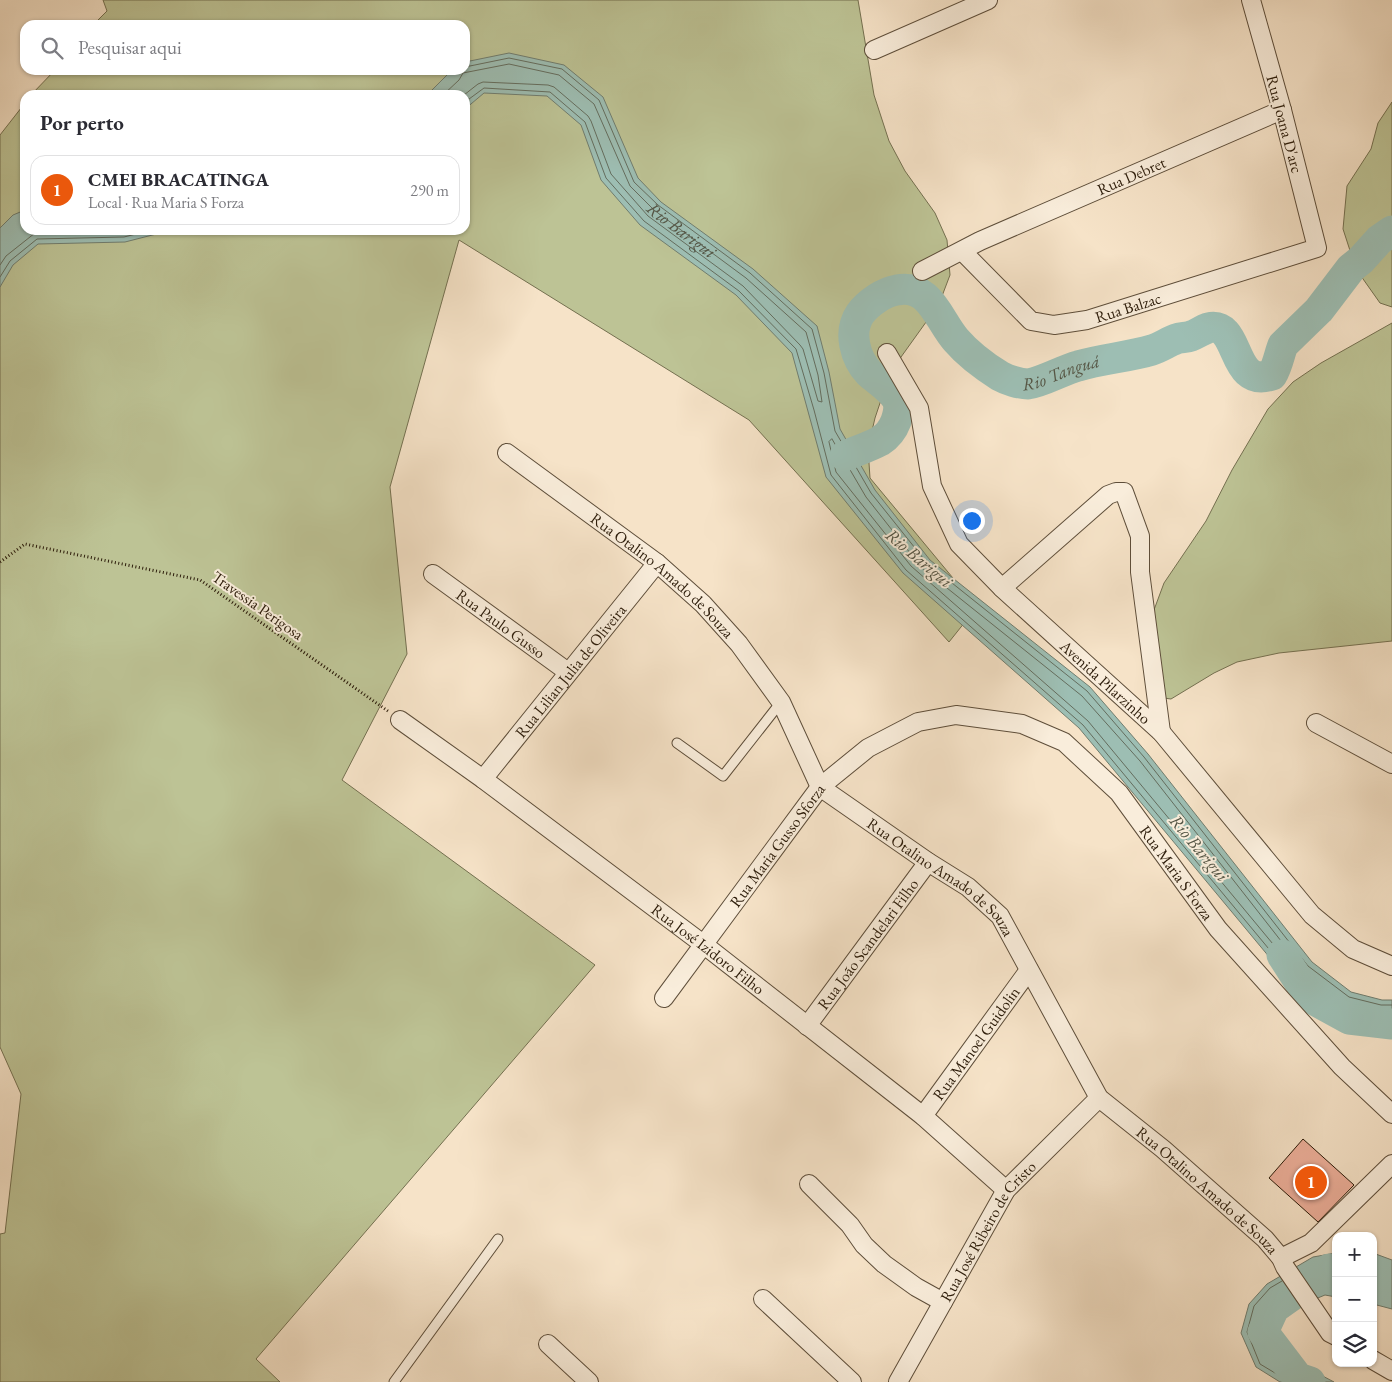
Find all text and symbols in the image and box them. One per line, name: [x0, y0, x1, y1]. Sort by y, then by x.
search box: [20, 20, 470, 75]
icon: search: [38, 34, 66, 62]
text: Pesquisar aqui: [78, 35, 182, 60]
street label: Rua Joana D'arc: [1261, 73, 1308, 175]
text: Por perto: [40, 109, 124, 136]
street label: Rua Debret: [1094, 152, 1169, 200]
text: CMEI BRACATINGA: [88, 167, 269, 192]
text: 1: [53, 180, 61, 201]
text: 290 m: [410, 180, 449, 201]
text: Local · Rua Maria S Forza: [88, 192, 244, 213]
water label: Rio Barigui: [642, 197, 721, 263]
street label: Rua Balzac: [1093, 287, 1164, 328]
water label: Rio Tanguá: [1020, 349, 1102, 396]
street label: Rua Otalino Amado de Souza: [586, 508, 739, 643]
your location: [959, 508, 985, 534]
water label: Rio Barigui: [880, 523, 958, 594]
street label: Travessia Perigosa: [208, 566, 308, 645]
street label: Rua Paulo Gusso: [452, 584, 550, 663]
street label: Rua Lilian Julia de Oliveira: [510, 599, 631, 742]
street label: Avenida Pilarzinho: [1055, 635, 1155, 729]
street label: Rua Maria Gusso Sforza: [725, 779, 830, 911]
water label: Rio Barigui: [1164, 809, 1235, 887]
street label: Rua Otalino Amado de Souza: [863, 813, 1019, 940]
street label: Rua Maria S Forza: [1135, 821, 1219, 925]
street label: Rua João Scandelari Filho: [813, 874, 923, 1014]
street label: Rua José Izidoro Filho: [647, 899, 769, 999]
street label: Rua Manoel Guidolin: [928, 982, 1025, 1105]
street label: Rua Otalino Amado de Souza: [1132, 1122, 1284, 1259]
street label: Rua José Ribeiro de Cristo: [935, 1156, 1041, 1305]
pin: 1: [1295, 1163, 1327, 1201]
map controls: [1332, 1232, 1377, 1367]
button: +: [1332, 1232, 1377, 1277]
button: −: [1332, 1277, 1377, 1322]
button: layers: [1332, 1322, 1377, 1367]

